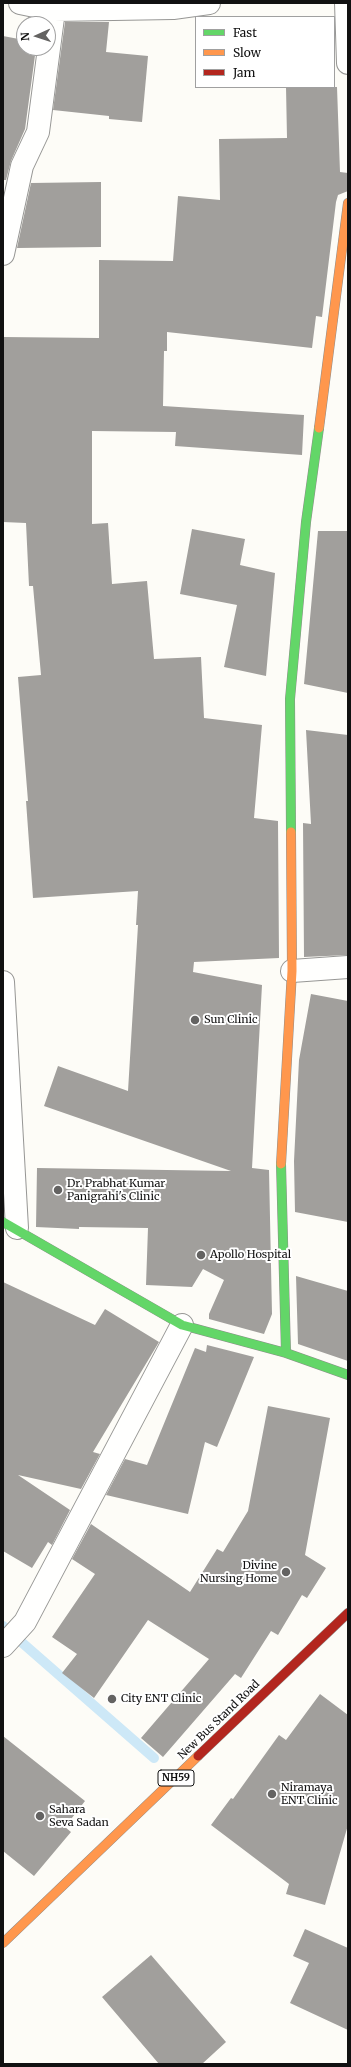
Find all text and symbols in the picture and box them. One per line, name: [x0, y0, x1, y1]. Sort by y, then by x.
north arrow: [16, 16, 56, 56]
legend: [195, 16, 335, 88]
text: Fast: [233, 25, 257, 40]
text: N: [18, 32, 32, 41]
text: Slow: [233, 45, 261, 60]
text: Jam: [233, 65, 255, 80]
place label: Sun Clinic: [204, 1013, 258, 1027]
marker: Sun Clinic: [189, 1014, 201, 1026]
place label: Dr. Prabhat Kumar Panigrahi's Clinic: [67, 1177, 165, 1203]
marker: Dr. Prabhat Kumar Panigrahi's Clinic: [52, 1184, 64, 1196]
place label: Apollo Hospital: [210, 1248, 291, 1262]
marker: Apollo Hospital: [195, 1249, 207, 1261]
place label: Divine Nursing Home: [200, 1559, 277, 1585]
marker: Divine Nursing Home: [280, 1566, 292, 1578]
street label: New Bus Stand Road: [175, 1678, 263, 1762]
place label: City ENT Clinic: [121, 1692, 201, 1706]
marker: City ENT Clinic: [106, 1693, 118, 1705]
road number: NH59: [158, 1770, 194, 1786]
place label: Niramaya ENT Clinic: [281, 1781, 338, 1807]
marker: Niramaya ENT Clinic: [266, 1788, 278, 1800]
place label: Sahara Seva Sadan: [49, 1803, 109, 1829]
marker: Sahara Seva Sadan: [34, 1810, 46, 1822]

